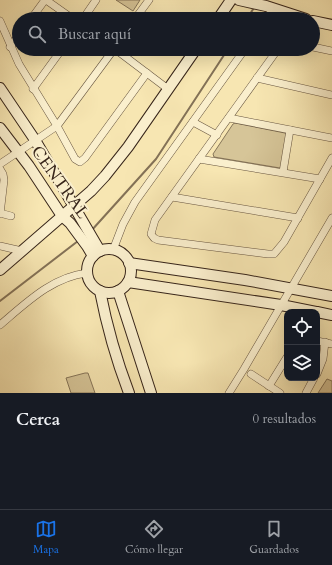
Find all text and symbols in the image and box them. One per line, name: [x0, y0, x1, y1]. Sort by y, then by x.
search box: [12, 12, 320, 56]
icon: search: [26, 23, 48, 45]
text: Buscar aquí: [58, 24, 131, 44]
street label: CENTRAL: [26, 141, 95, 224]
map controls: [284, 309, 320, 381]
button: locate: [284, 309, 320, 345]
button: layers: [284, 345, 320, 381]
text: Cerca: [16, 408, 60, 431]
text: 0 resultados: [252, 410, 316, 428]
tab: Mapa: [33, 518, 59, 557]
tab: Cómo llegar: [125, 518, 183, 557]
tab: Guardados: [249, 518, 299, 557]

